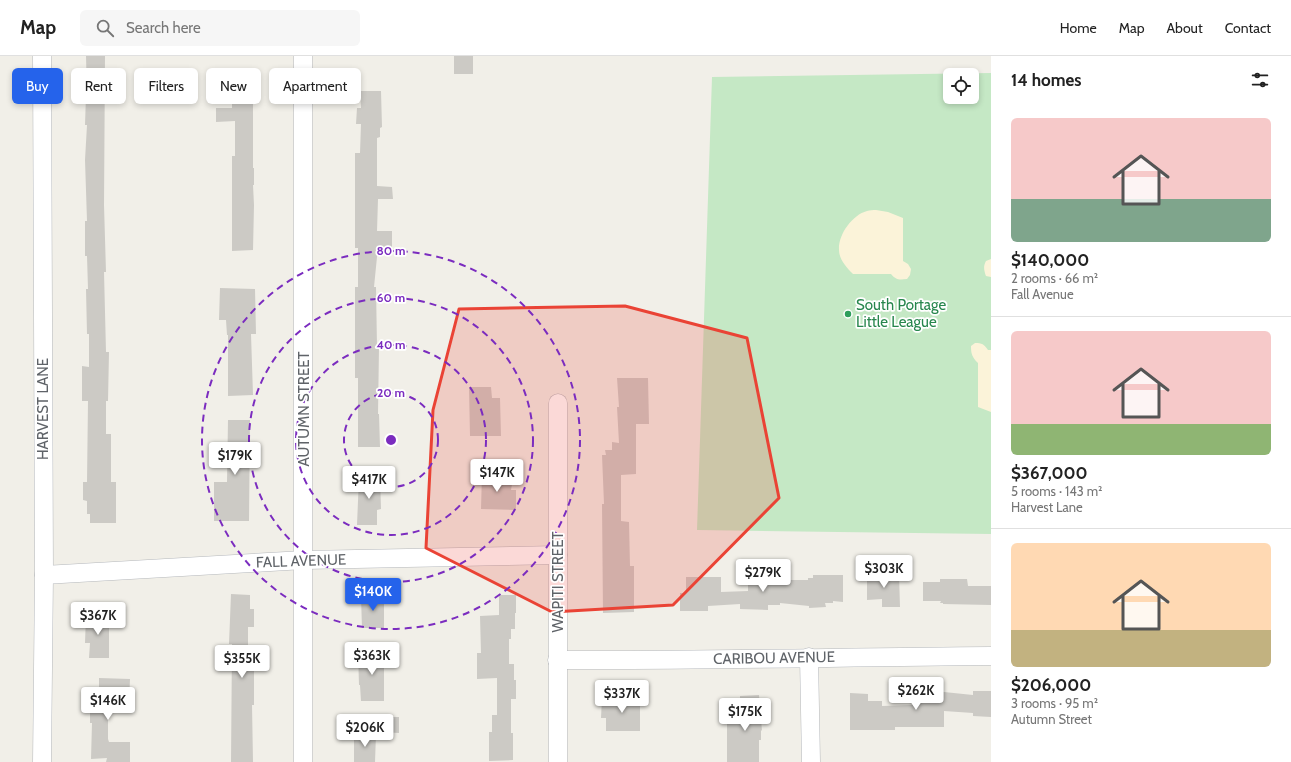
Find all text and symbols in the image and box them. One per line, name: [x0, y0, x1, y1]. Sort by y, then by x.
search box: [80, 10, 360, 46]
text: Map: [20, 16, 56, 39]
icon: search: [94, 17, 116, 39]
text: Search here: [126, 19, 201, 37]
text: Home: [1060, 19, 1097, 37]
text: Map: [1119, 19, 1144, 37]
text: About: [1166, 19, 1203, 37]
text: Contact: [1225, 19, 1271, 37]
chip: Buy: [12, 68, 63, 104]
chip: Rent: [71, 68, 126, 104]
chip: Filters: [134, 68, 198, 104]
chip: New: [206, 68, 261, 104]
chip: Apartment: [269, 68, 361, 104]
map controls: [943, 68, 979, 104]
button: locate: [943, 68, 979, 104]
icon: filters: [1249, 69, 1271, 91]
text: 14 homes: [1011, 70, 1081, 90]
icon: home: [1105, 144, 1177, 216]
text: 80 m: [377, 243, 405, 258]
text: $140,000: [1011, 250, 1089, 270]
text: 2 rooms · 66 m²: [1011, 270, 1098, 286]
text: Fall Avenue: [1011, 286, 1074, 302]
text: 60 m: [377, 290, 405, 305]
place label: South Portage Little League: [856, 296, 947, 331]
marker: South Portage Little League: [843, 309, 853, 319]
text: 40 m: [376, 337, 406, 352]
street label: AUTUMN STREET: [295, 351, 313, 467]
icon: home: [1105, 357, 1177, 429]
street label: HARVEST LANE: [34, 358, 52, 460]
text: 20 m: [377, 385, 405, 400]
centre of rings: [384, 433, 398, 447]
pin: $179K: [207, 442, 263, 476]
text: $179K: [218, 447, 252, 463]
pin: $147K: [469, 459, 525, 493]
text: $367,000: [1011, 463, 1087, 483]
text: $147K: [479, 464, 515, 480]
pin: $417K: [341, 466, 397, 500]
text: $417K: [351, 471, 387, 487]
text: 5 rooms · 143 m²: [1011, 483, 1102, 499]
text: Harvest Lane: [1011, 499, 1083, 515]
street label: WAPITI STREET: [549, 532, 567, 632]
street label: FALL AVENUE: [256, 550, 346, 572]
pin: $303K: [856, 555, 912, 589]
pin: $279K: [735, 559, 791, 593]
text: $303K: [865, 560, 903, 576]
text: $279K: [745, 564, 781, 580]
icon: home: [1105, 569, 1177, 641]
pin: $140K: [345, 578, 401, 612]
text: $140K: [354, 583, 392, 599]
pin: $367K: [70, 602, 126, 636]
text: $367K: [80, 607, 116, 623]
pin: $363K: [344, 642, 400, 676]
pin: $355K: [214, 645, 270, 679]
text: $363K: [353, 647, 391, 663]
street label: CARIBOU AVENUE: [713, 648, 835, 668]
text: $355K: [224, 650, 260, 666]
text: $206,000: [1011, 675, 1091, 695]
pin: $262K: [888, 677, 944, 711]
pin: $337K: [594, 680, 650, 714]
text: $262K: [898, 682, 934, 698]
text: $337K: [604, 685, 640, 701]
pin: $146K: [80, 687, 136, 721]
text: $146K: [90, 692, 126, 708]
text: 3 rooms · 95 m²: [1011, 695, 1098, 711]
pin: $175K: [717, 698, 773, 732]
text: $175K: [728, 703, 762, 719]
text: Autumn Street: [1011, 711, 1092, 727]
pin: $206K: [337, 714, 393, 748]
text: $206K: [345, 719, 385, 735]

